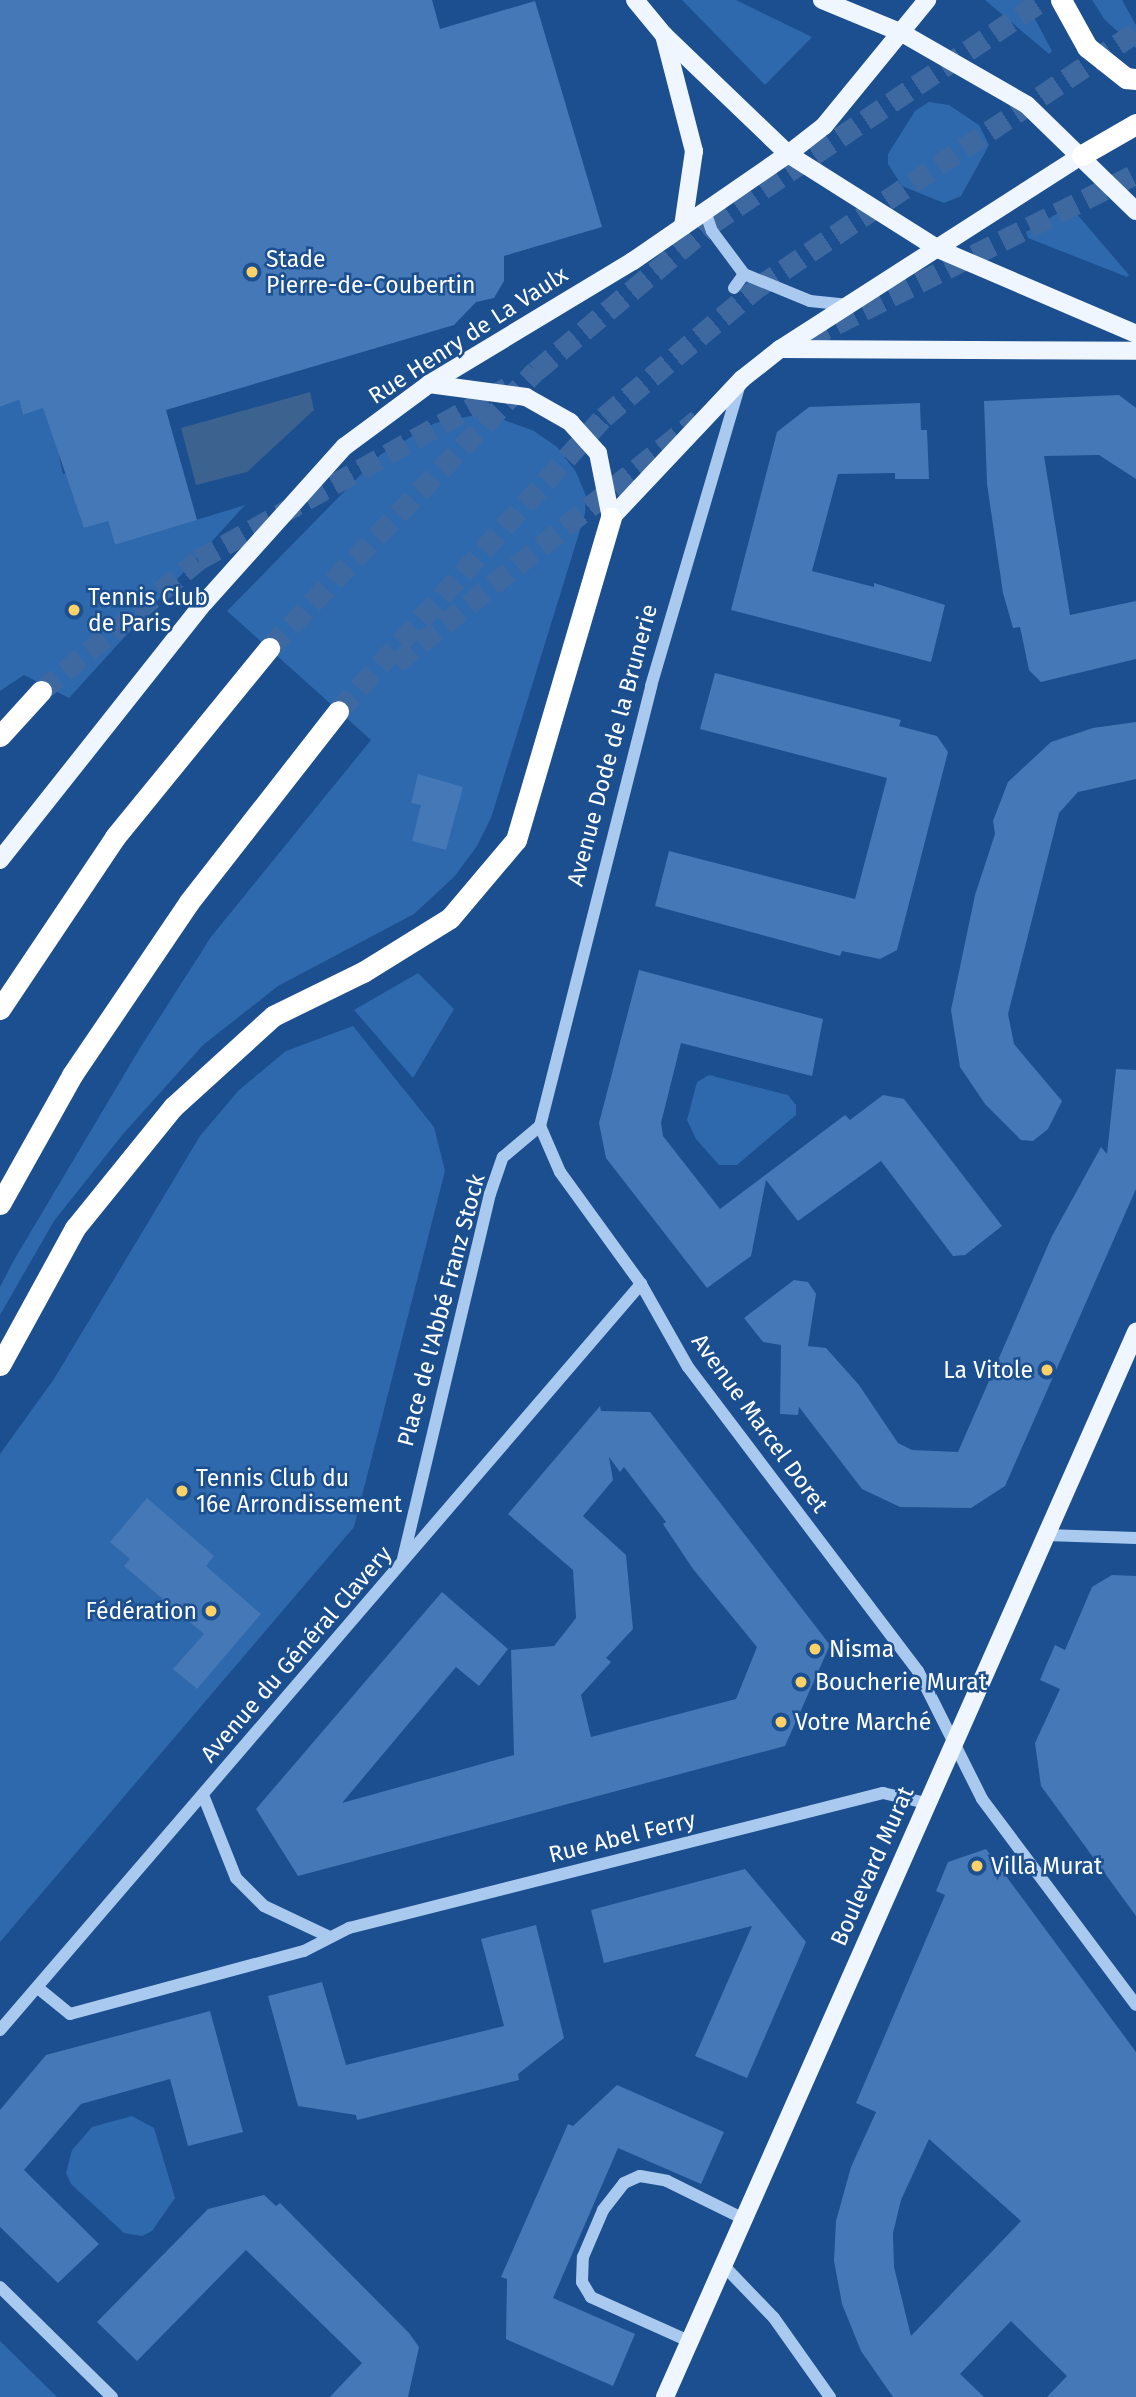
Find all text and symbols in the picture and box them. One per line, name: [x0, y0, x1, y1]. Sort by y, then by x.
place label: Stade Pierre-de-Coubertin: [266, 245, 475, 299]
street label: Rue Henry de La Vaulx: [363, 260, 573, 410]
marker: Stade Pierre-de-Coubertin: [244, 264, 260, 280]
place label: Tennis Club de Paris: [88, 583, 208, 637]
street label: Avenue Dode de la Brunerie: [561, 601, 663, 889]
marker: Tennis Club de Paris: [66, 602, 82, 618]
street label: Place de l'Abbé Franz Stock: [391, 1171, 491, 1449]
street label: Avenue Marcel Doret: [686, 1328, 834, 1518]
place label: La Vitole: [943, 1356, 1033, 1384]
marker: La Vitole: [1039, 1362, 1055, 1378]
place label: Tennis Club du 16e Arrondissement: [196, 1464, 402, 1518]
marker: Tennis Club du 16e Arrondissement: [174, 1483, 190, 1499]
street label: Avenue du Général Clavery: [195, 1540, 397, 1768]
place label: Fédération: [85, 1597, 197, 1625]
marker: Fédération: [203, 1603, 219, 1619]
place label: Nisma: [829, 1635, 894, 1663]
marker: Nisma: [807, 1641, 823, 1657]
place label: Boucherie Murat: [815, 1668, 987, 1696]
marker: Boucherie Murat: [793, 1674, 809, 1690]
place label: Votre Marché: [795, 1708, 931, 1736]
marker: Votre Marché: [773, 1714, 789, 1730]
street label: Boulevard Murat: [825, 1782, 919, 1950]
street label: Rue Abel Ferry: [546, 1805, 698, 1869]
place label: Villa Murat: [991, 1852, 1102, 1880]
marker: Villa Murat: [969, 1858, 985, 1874]

